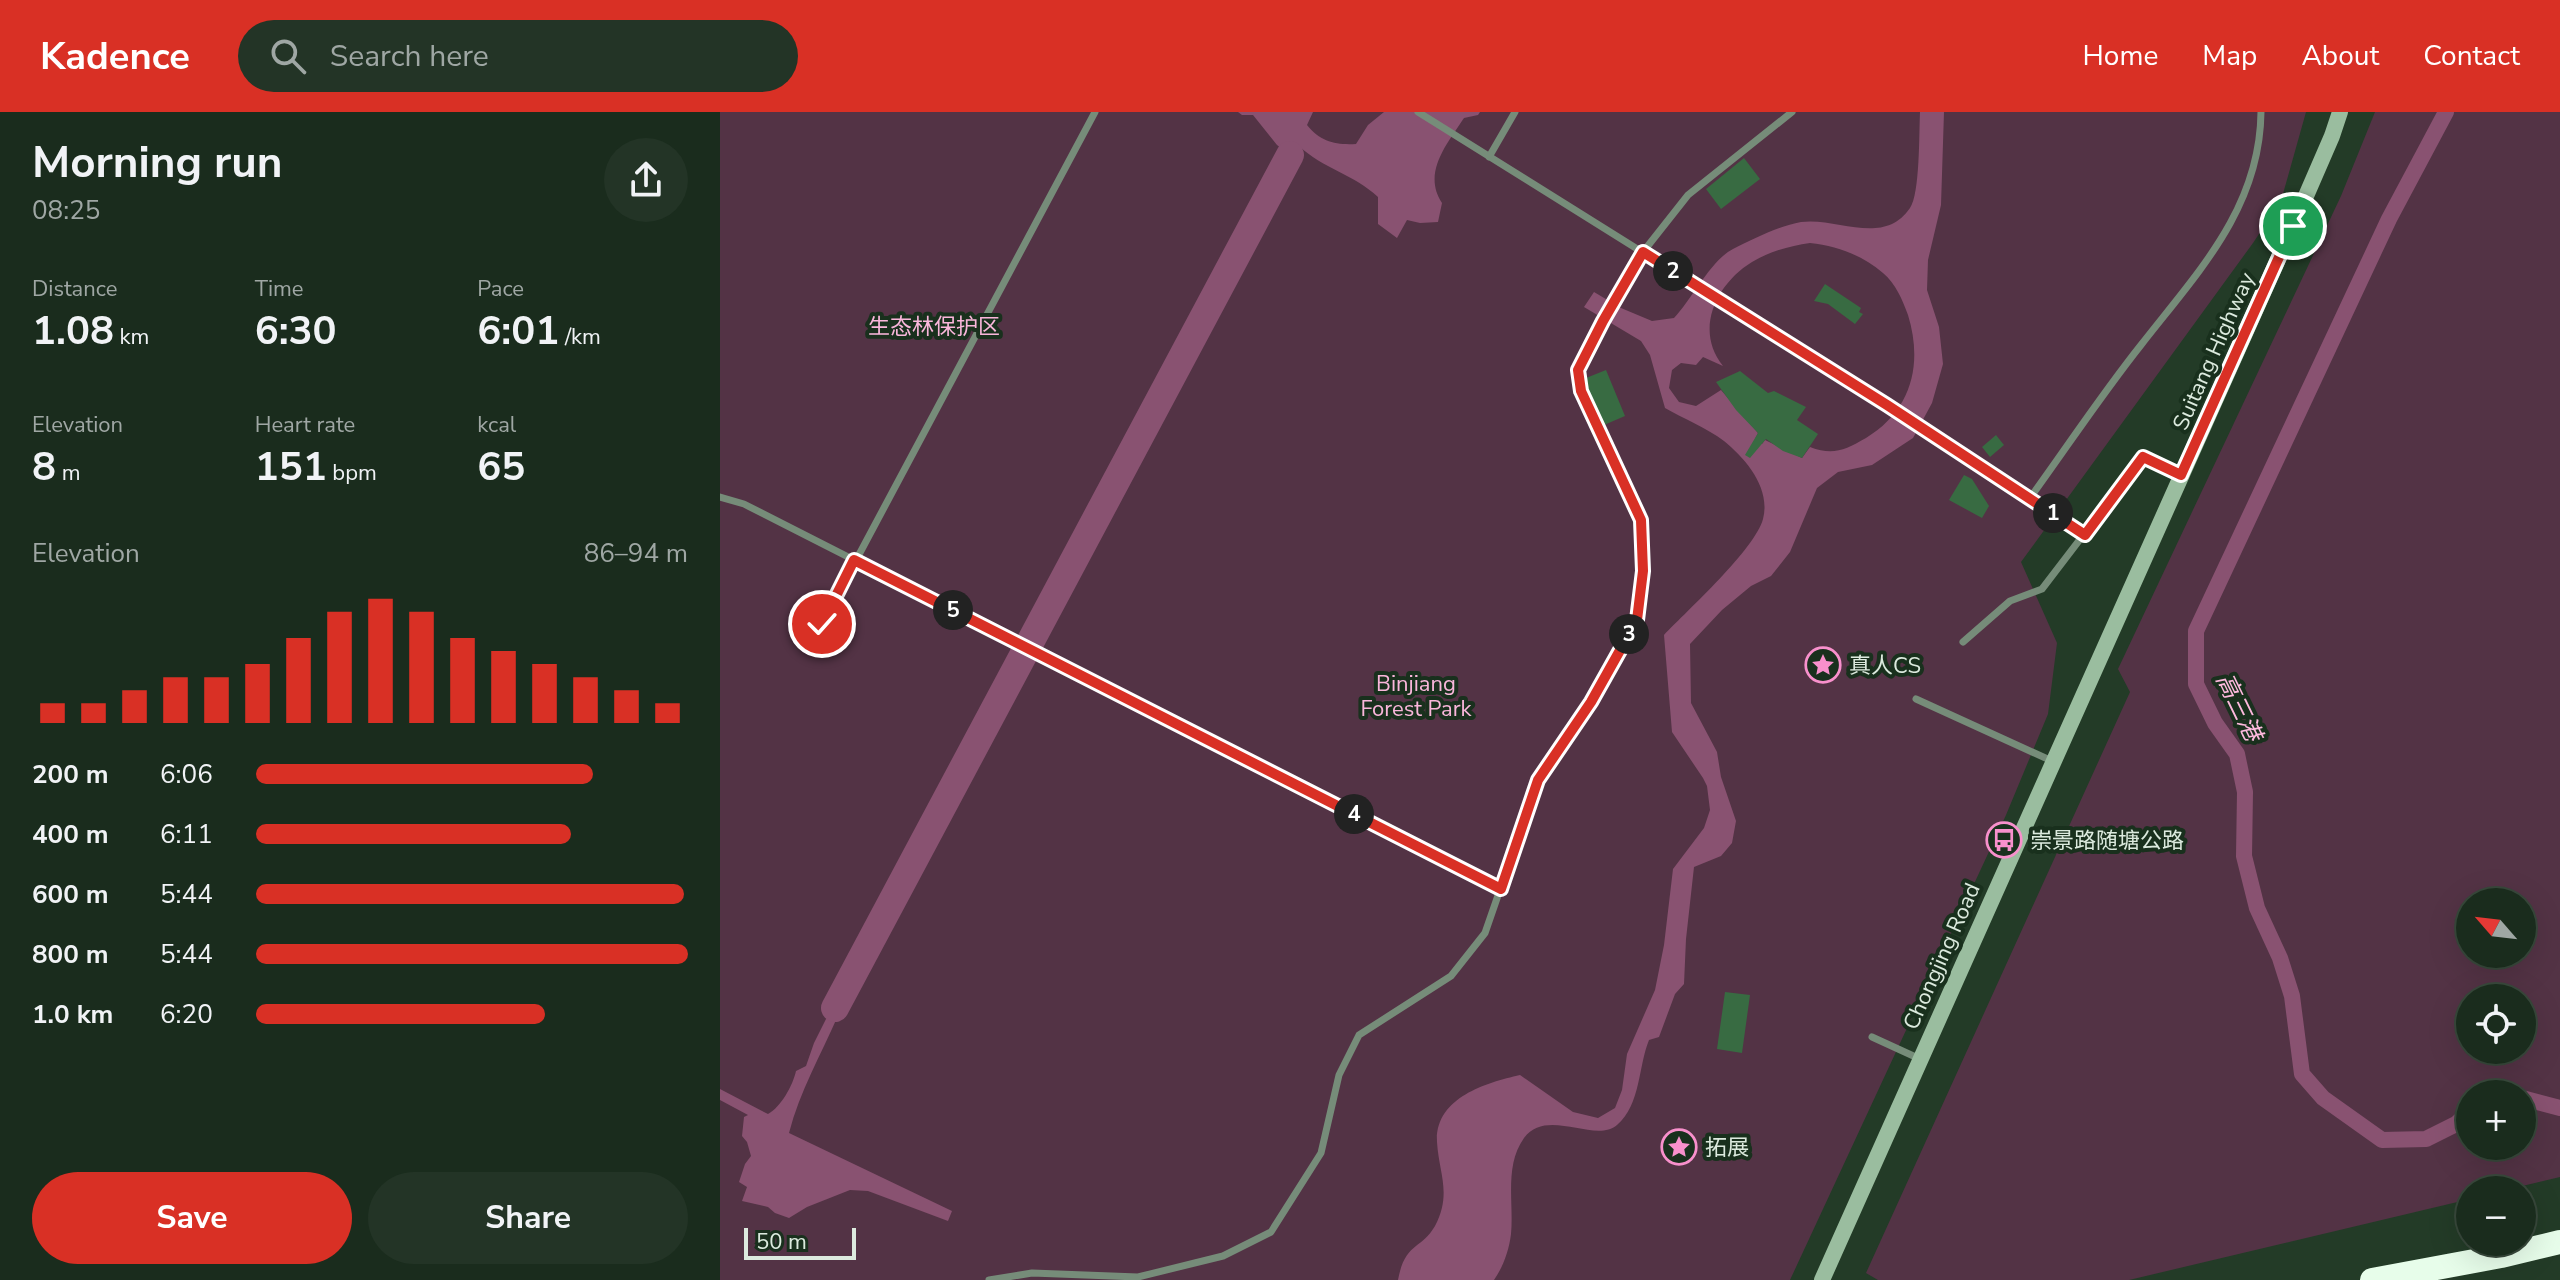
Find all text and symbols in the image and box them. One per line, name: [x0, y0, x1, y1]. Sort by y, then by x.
search box: [238, 20, 798, 92]
text: Kadence: [40, 31, 190, 82]
icon: search: [266, 34, 310, 78]
text: Search here: [330, 36, 489, 77]
text: Home: [2083, 37, 2158, 75]
text: Map: [2202, 37, 2257, 75]
text: About: [2301, 37, 2379, 75]
text: Contact: [2423, 37, 2520, 75]
text: Morning run: [32, 133, 282, 193]
button: share: [604, 138, 688, 222]
pin: [2259, 192, 2327, 260]
text: 08:25: [32, 193, 100, 228]
icon: arrive: [2271, 204, 2315, 248]
pin: 2: [1653, 251, 1693, 291]
text: 2: [1666, 256, 1680, 286]
street label: Suitang Highway: [2166, 267, 2262, 435]
text: Distance: [32, 274, 117, 304]
text: Time: [255, 274, 304, 304]
text: Pace: [477, 274, 524, 304]
text: 1.08: [32, 304, 114, 358]
text: 6:30: [255, 304, 337, 358]
text: 6:01: [477, 304, 559, 358]
park label: 生态林保护区: [868, 312, 1000, 342]
text: km: [114, 322, 149, 352]
text: /km: [559, 322, 601, 352]
text: Elevation: [32, 410, 123, 440]
text: Heart rate: [255, 410, 355, 440]
text: kcal: [477, 410, 516, 440]
text: 8: [32, 440, 56, 494]
text: 151: [255, 440, 327, 494]
text: 65: [477, 440, 525, 494]
text: m: [56, 458, 81, 488]
text: bpm: [327, 458, 377, 488]
pin: 1: [2033, 493, 2073, 533]
text: 1: [2046, 498, 2060, 528]
text: Elevation: [32, 536, 140, 571]
text: 86–94 m: [584, 536, 688, 571]
pin: [788, 590, 856, 658]
pin: 5: [933, 590, 973, 630]
text: 5: [946, 595, 960, 625]
icon: check: [800, 602, 844, 646]
pin: 3: [1609, 614, 1649, 654]
text: 3: [1622, 619, 1636, 649]
place icon: 真人CS: [1804, 646, 1842, 684]
place label: 真人CS: [1849, 651, 1921, 681]
water label: 高三港: [2209, 668, 2270, 749]
park label: Binjiang Forest Park: [1360, 669, 1473, 724]
text: 200 m: [32, 757, 109, 792]
text: 6:06: [160, 757, 213, 792]
pin: 4: [1334, 794, 1374, 834]
text: 4: [1347, 799, 1361, 829]
text: 400 m: [32, 817, 109, 852]
text: 6:11: [160, 817, 213, 852]
bus stop icon: 崇景路随塘公路: [1985, 821, 2023, 859]
place label: 崇景路随塘公路: [2030, 826, 2184, 856]
text: 600 m: [32, 877, 109, 912]
text: 5:44: [160, 877, 213, 912]
street label: Chongjing Road: [1896, 878, 1988, 1034]
north arrow: [2456, 888, 2536, 968]
map controls: [2456, 888, 2536, 1256]
text: 800 m: [32, 937, 109, 972]
text: 5:44: [160, 937, 213, 972]
button: locate: [2456, 984, 2536, 1064]
text: 1.0 km: [32, 997, 113, 1032]
text: 6:20: [160, 997, 213, 1032]
button: +: [2456, 1080, 2536, 1160]
place icon: 拓展: [1660, 1128, 1698, 1166]
place label: 拓展: [1705, 1133, 1749, 1163]
button: Save: [32, 1172, 352, 1264]
button: Share: [368, 1172, 688, 1264]
button: −: [2456, 1176, 2536, 1256]
scale bar: [744, 1224, 856, 1260]
text: 50 m: [756, 1227, 807, 1257]

